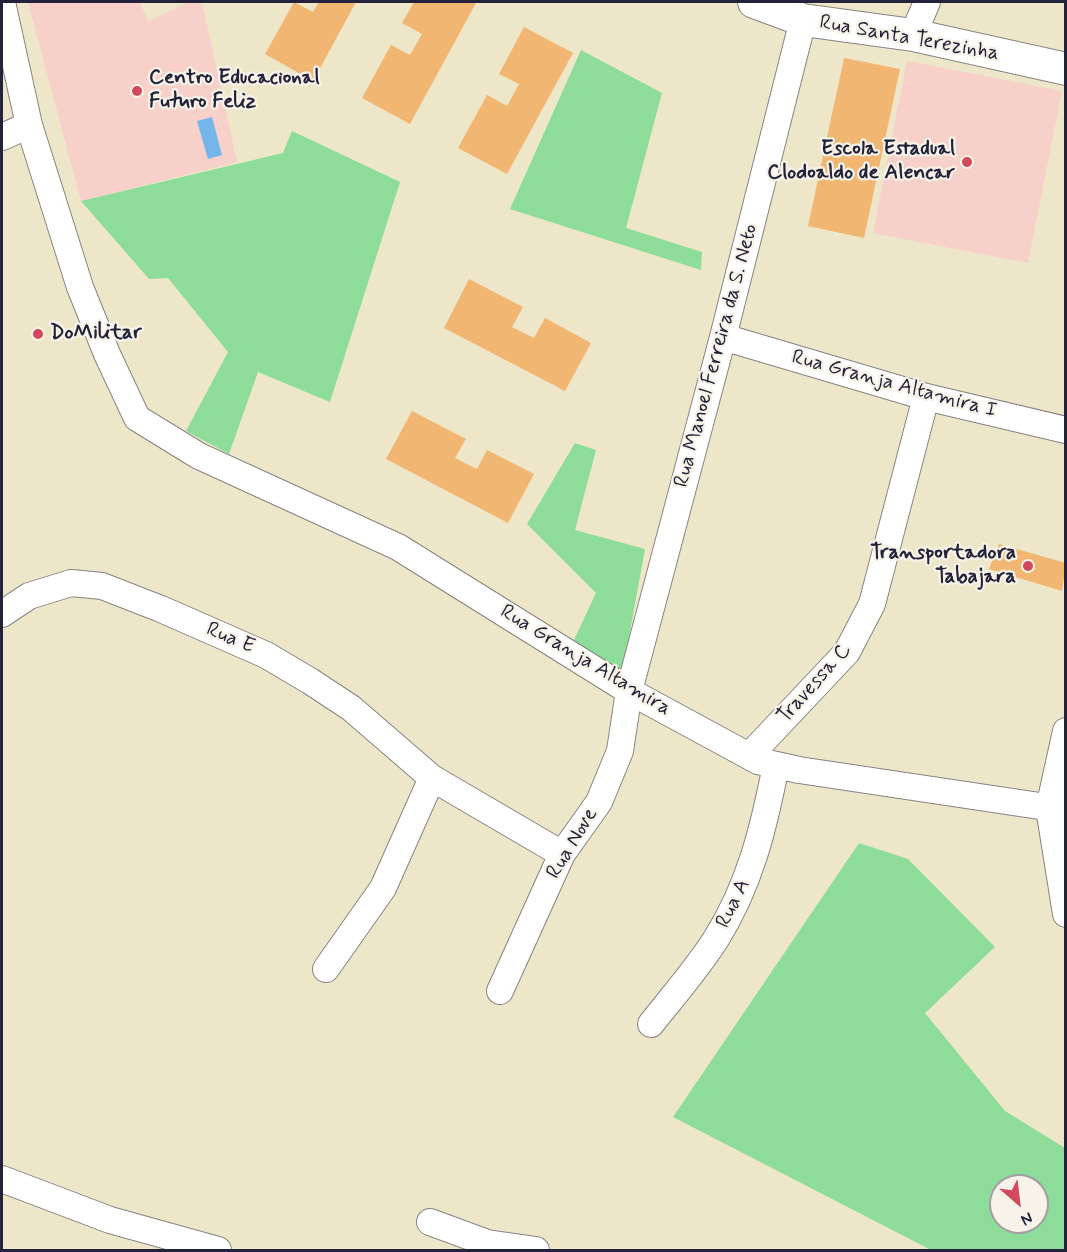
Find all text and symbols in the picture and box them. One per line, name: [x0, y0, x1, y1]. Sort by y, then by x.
street label: Rua Santa Terezinha: [817, 11, 1001, 67]
place label: Centro Educacional Futuro Feliz: [149, 66, 320, 116]
marker: Centro Educacional Futuro Feliz: [130, 84, 144, 98]
place label: Escola Estadual Clodoaldo de Alencar: [767, 137, 955, 187]
marker: Escola Estadual Clodoaldo de Alencar: [960, 155, 974, 169]
street label: Rua Manoel Ferreira da S. Neto: [670, 222, 764, 490]
place label: DoMilitar: [50, 321, 142, 347]
marker: DoMilitar: [31, 327, 45, 341]
street label: Rua Granja Altamira I: [789, 345, 999, 425]
place label: Transportadora Tabajara: [870, 541, 1016, 591]
marker: Transportadora Tabajara: [1021, 559, 1035, 573]
street label: Rua Granja Altamira: [495, 600, 675, 722]
street label: Rua E: [202, 618, 258, 660]
street label: Travessa C: [773, 639, 857, 729]
street label: Rua Nove: [542, 804, 604, 884]
street label: Rua A: [711, 875, 757, 933]
north arrow: [989, 1174, 1049, 1234]
text: N: [1017, 1207, 1036, 1230]

